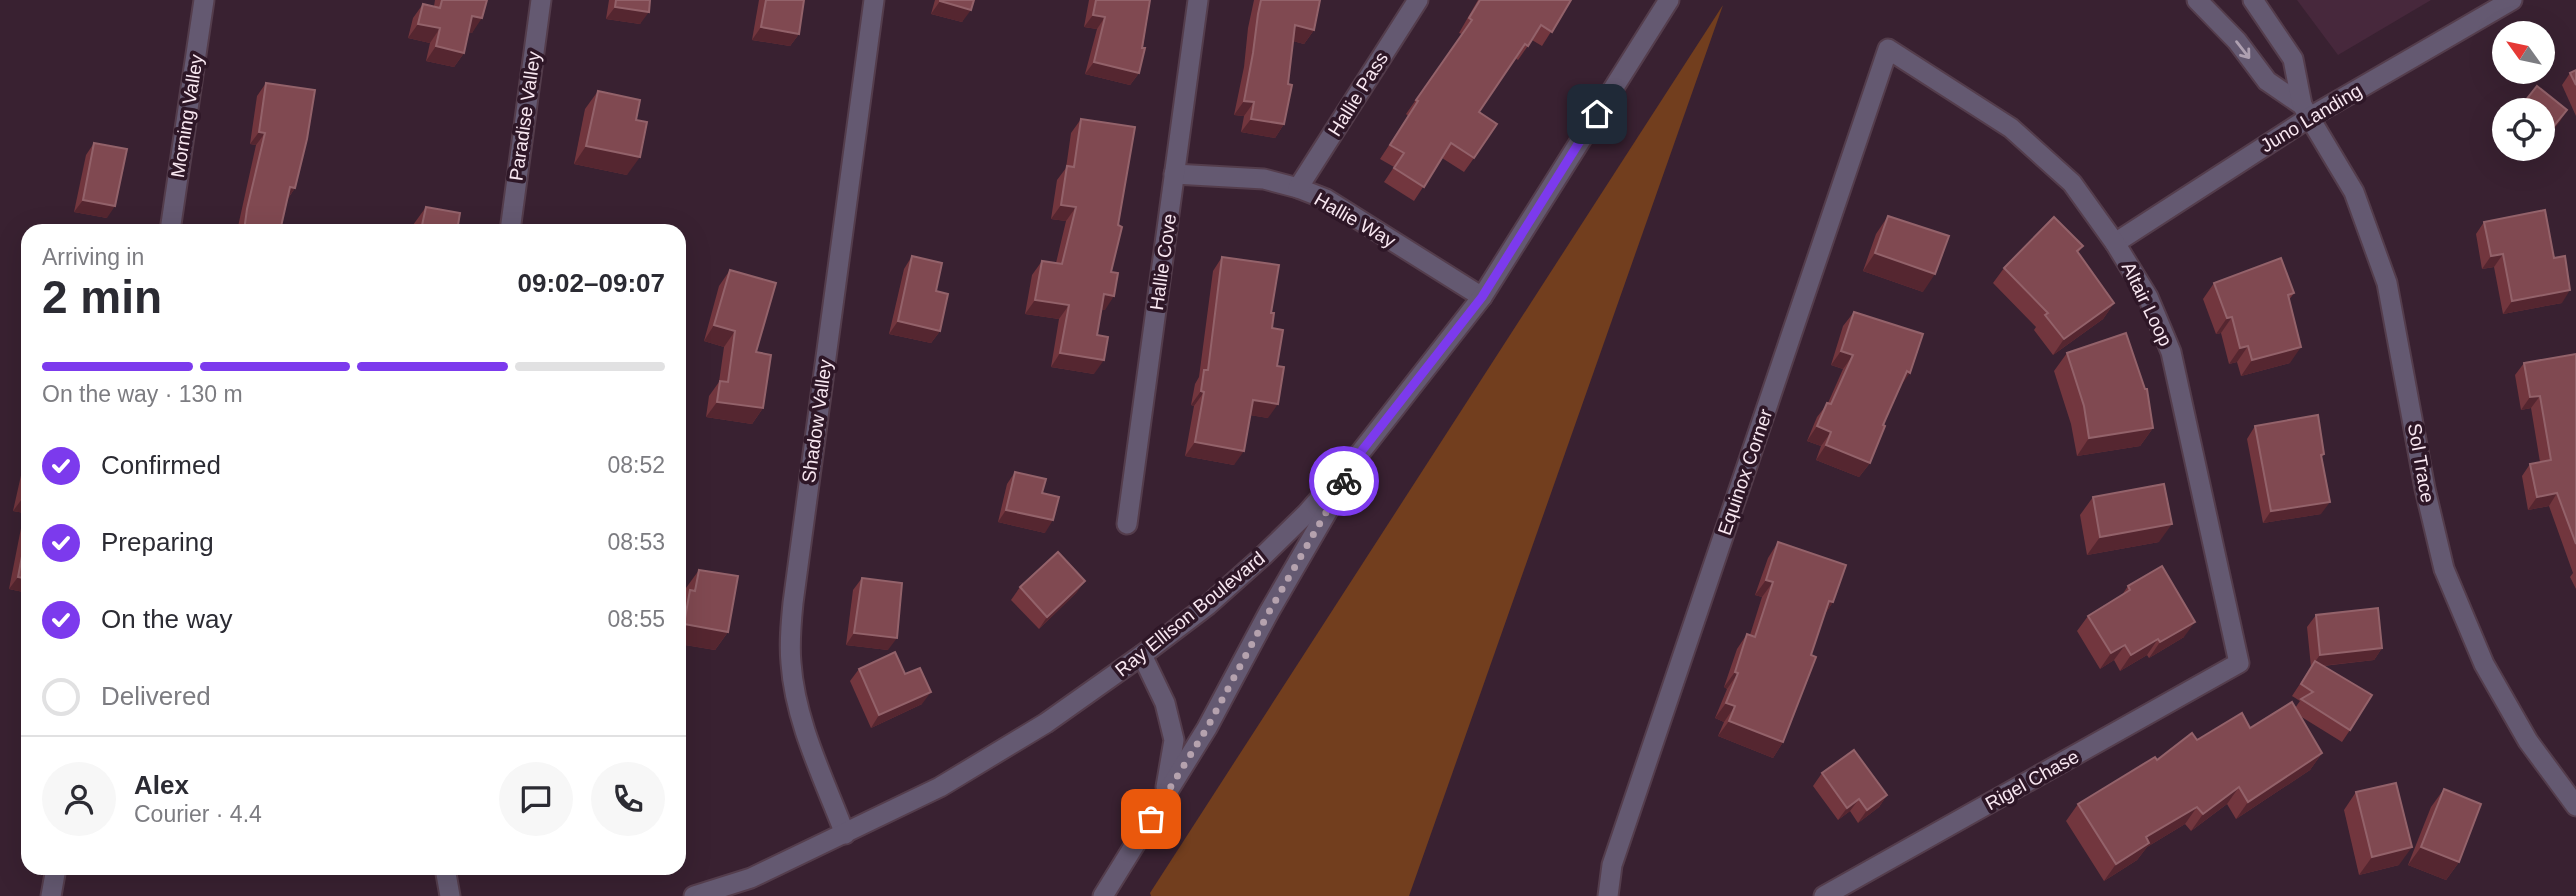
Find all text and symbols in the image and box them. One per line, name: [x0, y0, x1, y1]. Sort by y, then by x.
north arrow: [2492, 21, 2555, 84]
map controls: [2492, 21, 2555, 161]
one-way arrow: [2236, 41, 2251, 59]
street label: Hallie Pass: [1324, 48, 1392, 140]
street label: Paradise Valley: [506, 49, 545, 182]
street label: Morning Valley: [167, 53, 207, 179]
street label: Juno Landing: [2257, 80, 2365, 156]
pin: [1567, 84, 1627, 144]
icon: home: [1578, 95, 1616, 133]
button: locate: [2492, 98, 2555, 161]
street label: Hallie Way: [1311, 188, 1400, 252]
street label: Hallie Cove: [1146, 212, 1180, 312]
text: Arriving in: [42, 244, 144, 270]
street label: Altair Loop: [2118, 259, 2176, 349]
text: 09:02–09:07: [518, 268, 665, 298]
text: 2 min: [42, 271, 162, 323]
street label: Shadow Valley: [798, 358, 836, 484]
text: On the way · 130 m: [42, 381, 243, 407]
street label: Equinox Corner: [1714, 406, 1777, 538]
street label: Sol Trace: [2404, 422, 2438, 504]
courier: [1309, 446, 1379, 516]
icon: check: [42, 447, 80, 485]
text: Confirmed: [101, 450, 221, 480]
text: 08:52: [607, 452, 665, 478]
icon: bike: [1325, 462, 1363, 500]
icon: check: [42, 524, 80, 562]
text: Preparing: [101, 527, 214, 557]
text: 08:53: [607, 529, 665, 555]
street label: Ray Ellison Boulevard: [1111, 547, 1269, 681]
icon: check: [42, 601, 80, 639]
text: On the way: [101, 604, 233, 634]
text: 08:55: [607, 606, 665, 632]
text: Delivered: [101, 681, 211, 711]
street label: Rigel Chase: [1982, 746, 2082, 814]
button: person: [42, 762, 116, 836]
button: chat: [499, 762, 573, 836]
button: phone: [591, 762, 665, 836]
text: Alex: [134, 770, 189, 800]
pin: [1121, 789, 1181, 849]
icon: bag: [1132, 800, 1170, 838]
text: Courier · 4.4: [134, 801, 262, 827]

